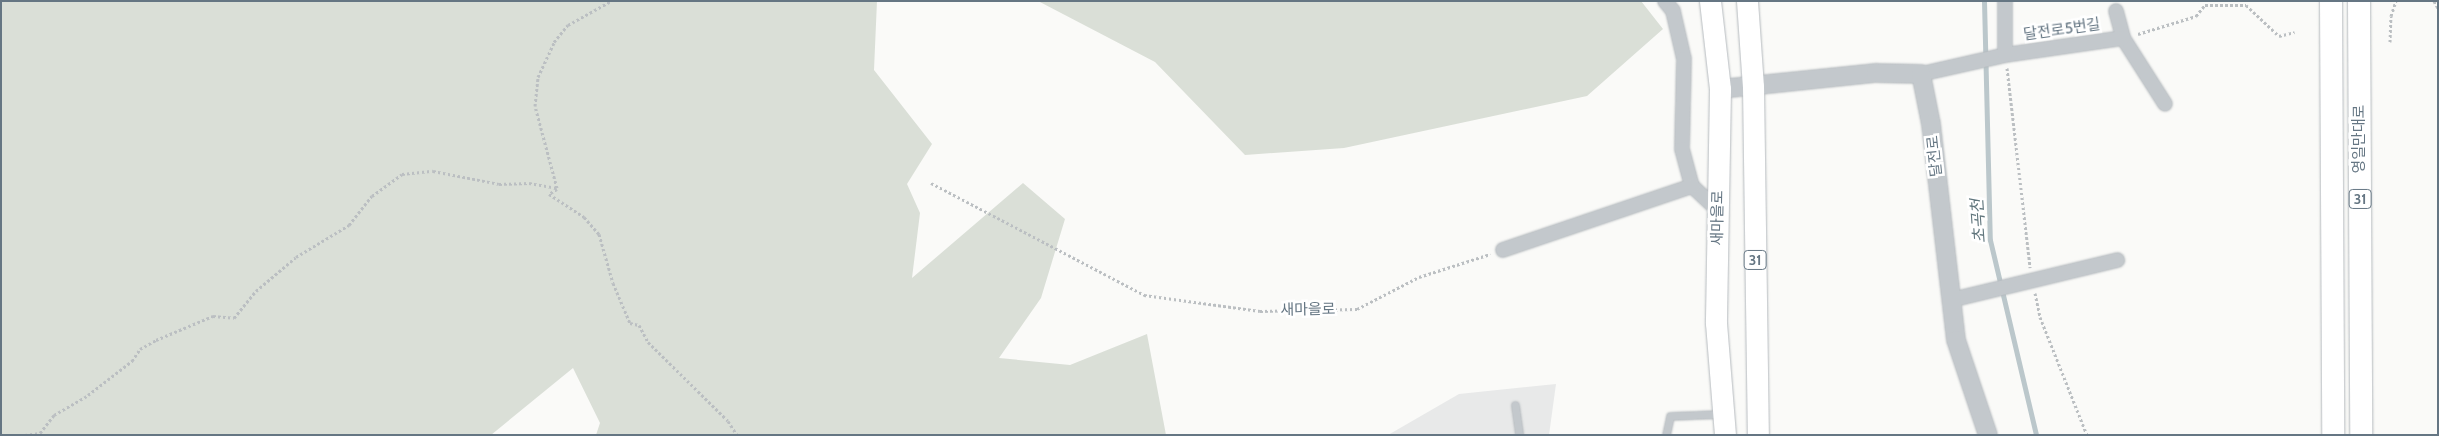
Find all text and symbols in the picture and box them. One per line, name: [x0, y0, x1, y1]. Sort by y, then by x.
street label: 달전로5번길: [2023, 16, 2101, 44]
street label: 영일만대로: [2351, 105, 2369, 173]
street label: 달전로: [1924, 134, 1946, 178]
road number: 31: [2348, 188, 2372, 210]
street label: 새마을로: [1709, 190, 1727, 246]
water label: 초곡천: [1968, 198, 1990, 244]
road number: 31: [1742, 248, 1768, 272]
street label: 새마을로: [1280, 301, 1336, 319]

